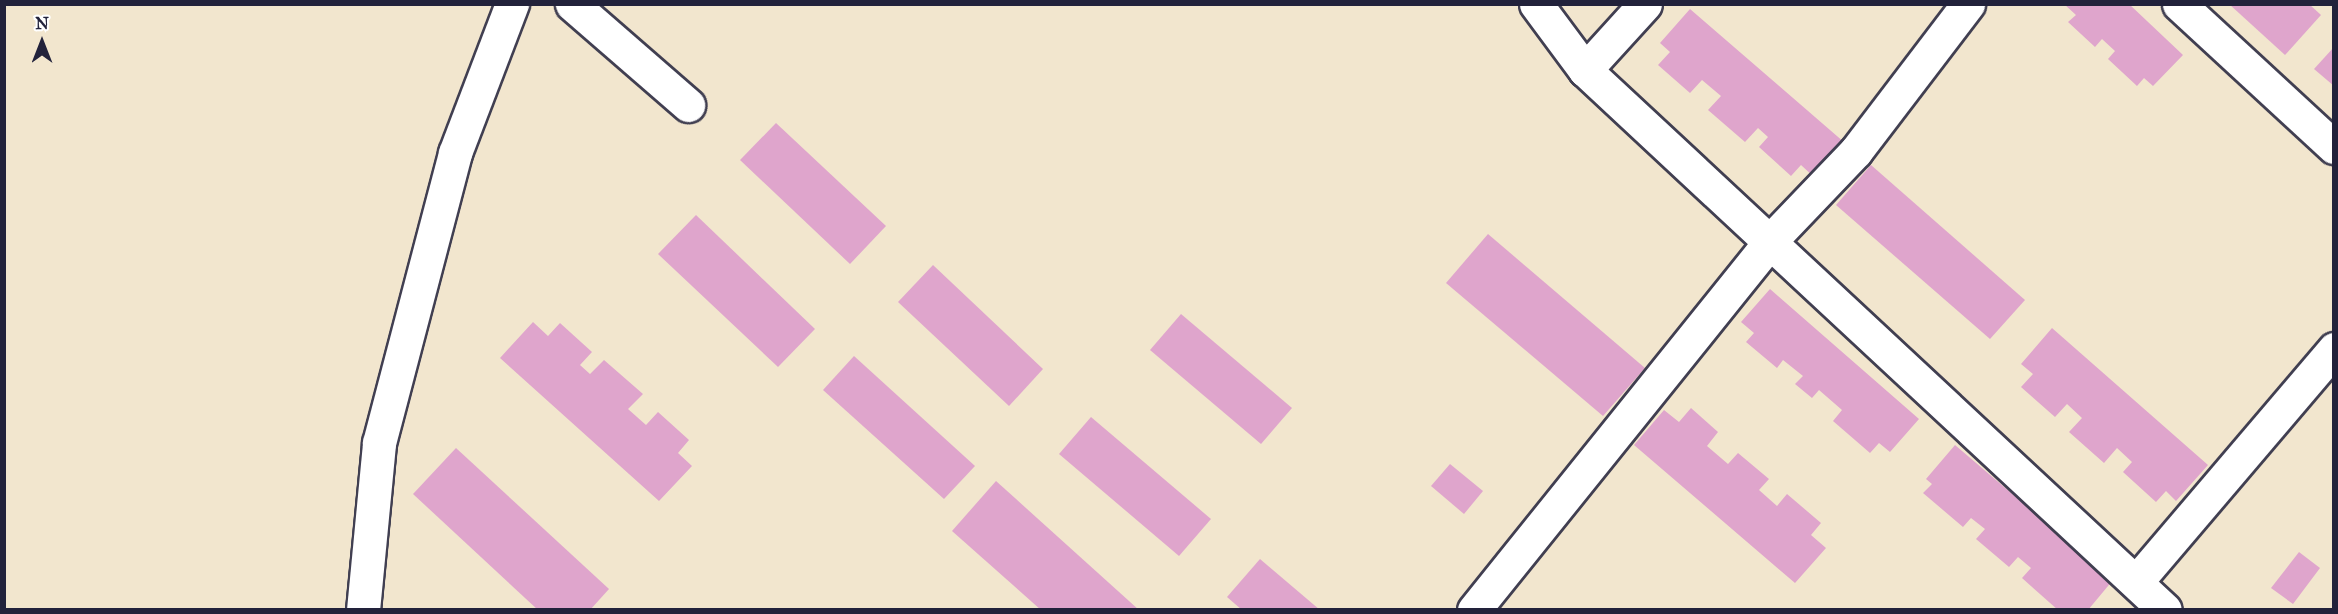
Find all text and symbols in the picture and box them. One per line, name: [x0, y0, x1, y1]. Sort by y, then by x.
north arrow: [12, 12, 72, 72]
text: N: [35, 14, 49, 33]

